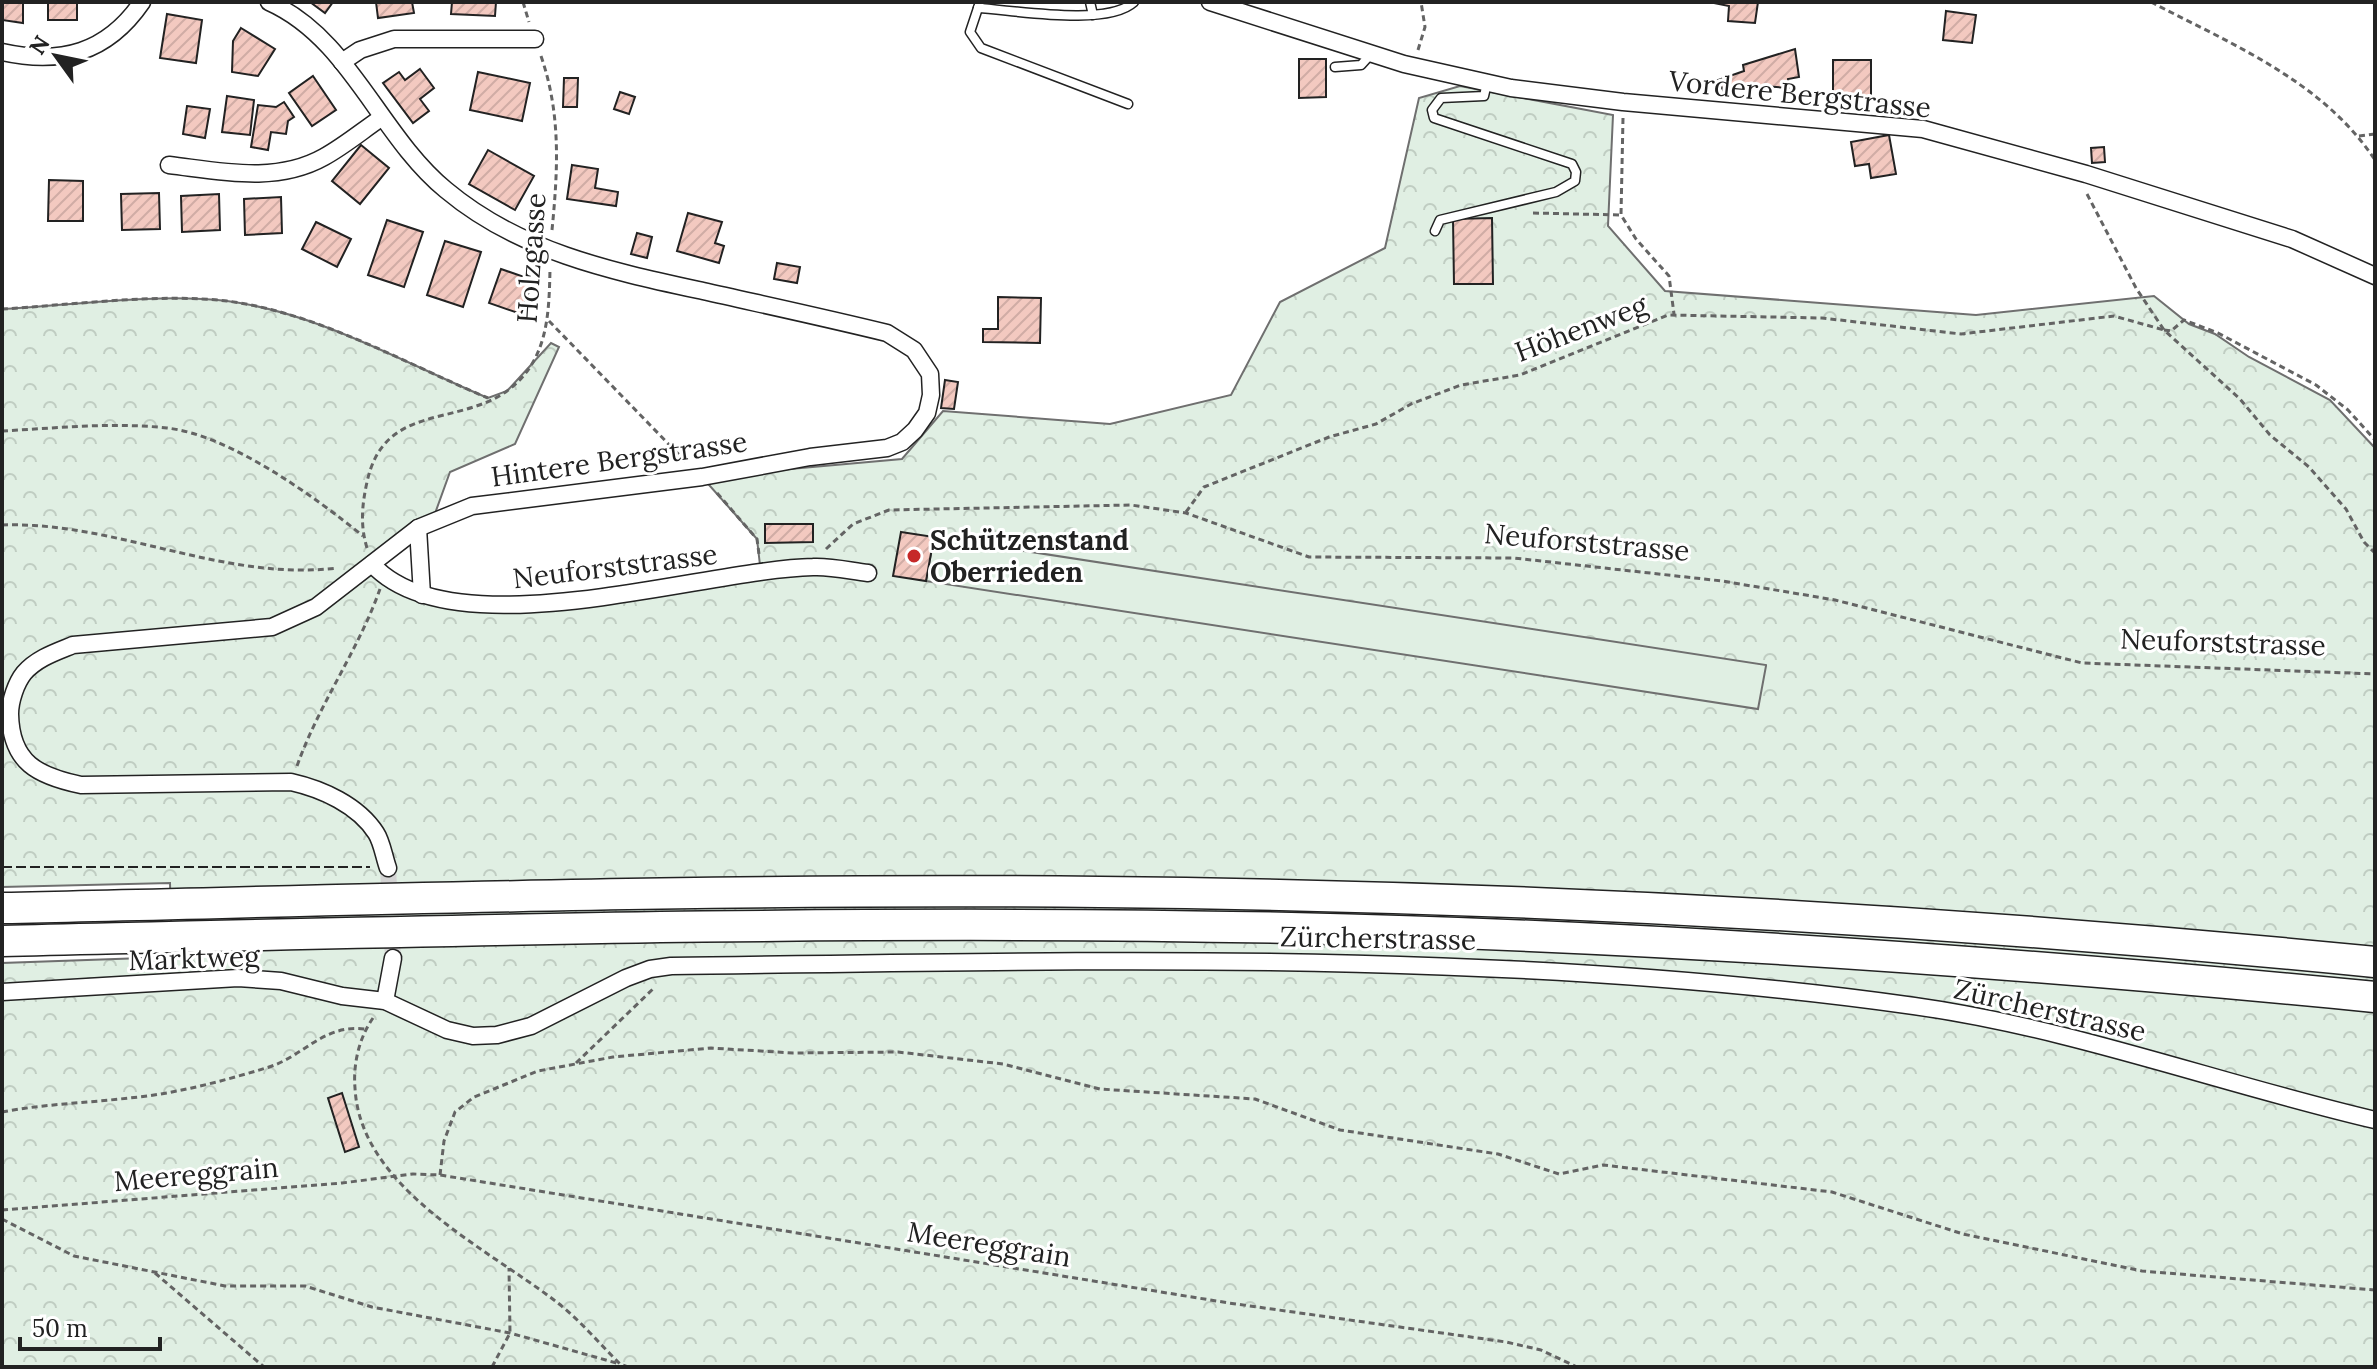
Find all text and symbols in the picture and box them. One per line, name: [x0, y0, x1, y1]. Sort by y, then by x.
north arrow: [16, 16, 96, 96]
text: N: [23, 30, 56, 60]
street label: Vordere Bergstrasse: [1666, 62, 1933, 126]
street label: Holzgasse: [508, 192, 554, 324]
street label: Höhenweg: [1510, 286, 1653, 370]
street label: Hintere Bergstrasse: [489, 423, 749, 495]
street label: Neuforststrasse: [1483, 515, 1691, 569]
place label: Schützenstand Oberrieden: [930, 522, 1129, 590]
street label: Neuforststrasse: [511, 536, 719, 596]
marker: Schützenstand Oberrieden: [905, 547, 923, 565]
street label: Neuforststrasse: [2120, 620, 2326, 664]
street label: Zürcherstrasse: [1280, 918, 1476, 958]
street label: Marktweg: [128, 938, 261, 978]
street label: Zürcherstrasse: [1950, 970, 2150, 1050]
street label: Meereggrain: [112, 1149, 280, 1199]
street label: Meereggrain: [905, 1213, 1073, 1275]
scale bar: [20, 1301, 160, 1351]
text: 50 m: [32, 1313, 88, 1344]

